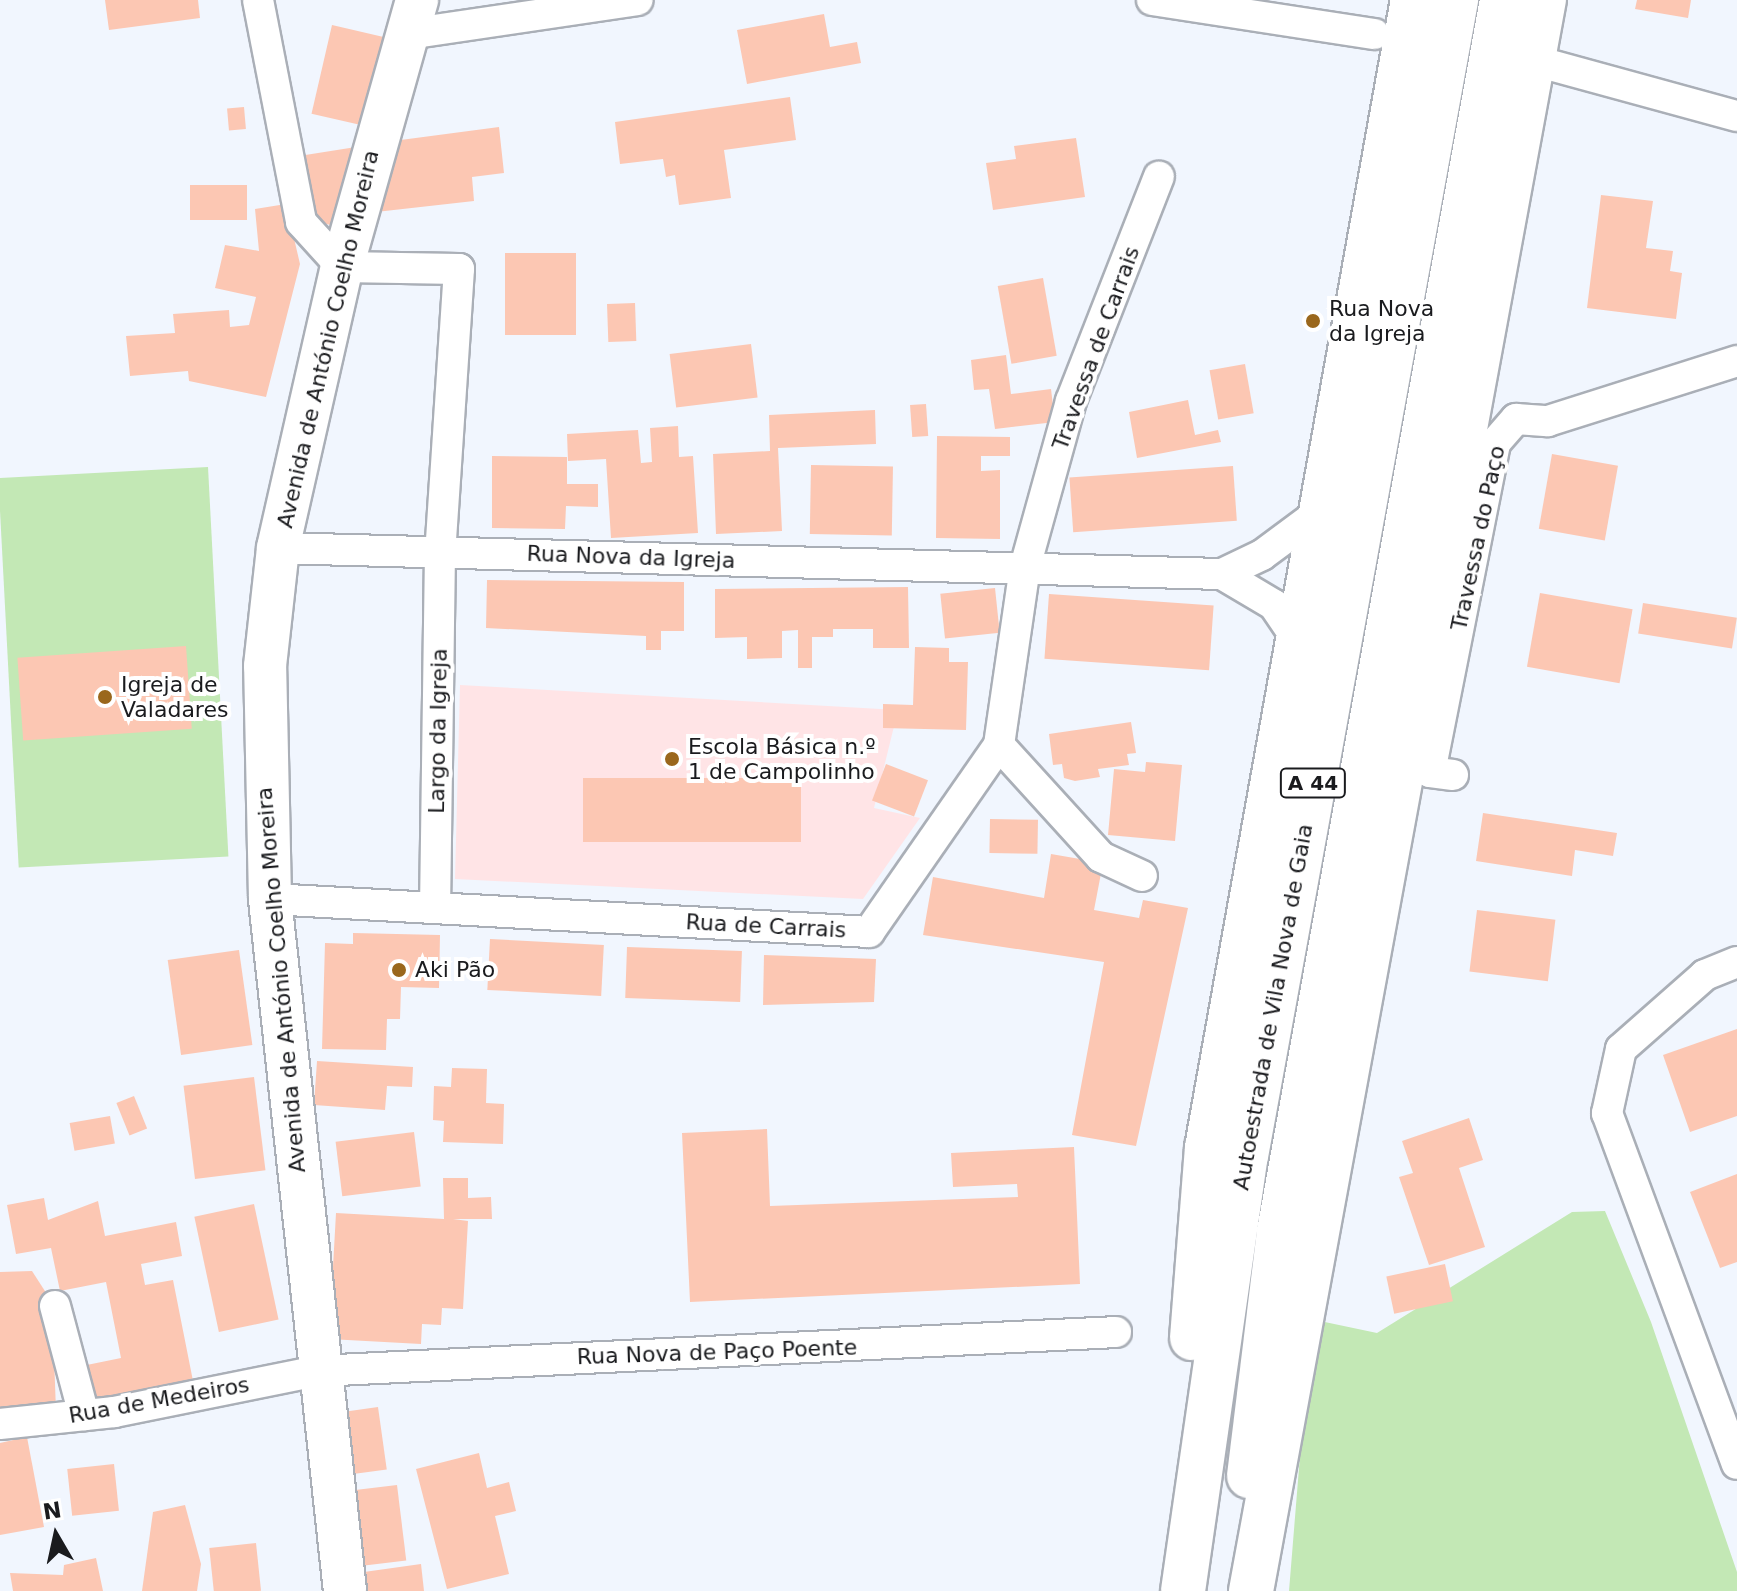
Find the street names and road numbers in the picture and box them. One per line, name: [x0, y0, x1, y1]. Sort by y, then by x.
street label: Avenida de António Coelho Moreira: [272, 148, 384, 530]
street label: Travessa de Carrais: [1047, 243, 1145, 453]
street label: Travessa do Paço: [1446, 443, 1510, 633]
street label: Rua Nova da Igreja: [526, 540, 736, 574]
street label: Largo da Igreja: [423, 648, 453, 814]
road number: A 44: [1279, 767, 1347, 799]
street label: Avenida de António Coelho Moreira: [251, 786, 311, 1174]
street label: Autoestrada de Vila Nova de Gaia: [1228, 822, 1318, 1192]
street label: Rua de Carrais: [685, 909, 847, 943]
street label: Rua Nova de Paço Poente: [576, 1334, 858, 1370]
street label: Rua de Medeiros: [67, 1371, 251, 1429]

